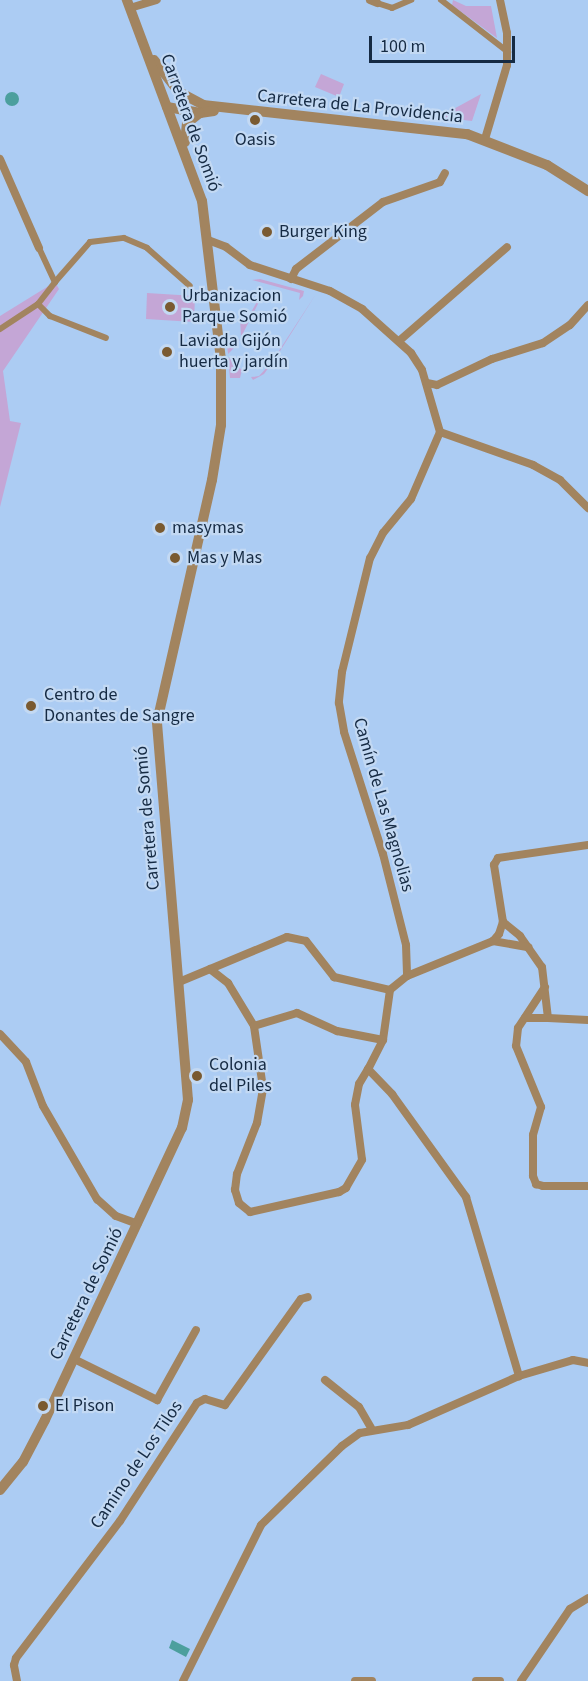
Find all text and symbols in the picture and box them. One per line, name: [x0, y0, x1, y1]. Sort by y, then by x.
scale bar: [372, 24, 518, 62]
text: 100 m: [380, 34, 425, 59]
street label: Carretera de Somió: [155, 51, 225, 195]
street label: Carretera de La Providencia: [256, 85, 464, 129]
marker: Oasis: [248, 113, 262, 127]
place label: Oasis: [235, 129, 275, 151]
place label: Burger King: [279, 221, 367, 243]
marker: Burger King: [260, 225, 274, 239]
place label: Urbanizacion Parque Somió: [182, 286, 287, 328]
marker: Urbanizacion Parque Somió: [163, 300, 177, 314]
place label: Laviada Gijón huerta y jardín: [179, 331, 288, 374]
marker: Laviada Gijón huerta y jardín: [160, 345, 174, 359]
place label: masymas: [172, 517, 243, 539]
marker: masymas: [153, 521, 167, 535]
place label: Mas y Mas: [187, 547, 262, 569]
marker: Mas y Mas: [168, 551, 182, 565]
place label: Centro de Donantes de Sangre: [44, 685, 195, 728]
marker: Centro de Donantes de Sangre: [22, 697, 40, 715]
street label: Camín de Las Magnolias: [348, 715, 418, 895]
street label: Carretera de Somió: [131, 745, 165, 891]
place label: Colonia del Piles: [209, 1055, 272, 1098]
marker: Colonia del Piles: [190, 1069, 204, 1083]
street label: Carretera de Somió: [46, 1224, 128, 1364]
place label: El Pison: [55, 1395, 114, 1417]
street label: Camino de Los Tilos: [86, 1397, 188, 1533]
marker: El Pison: [36, 1399, 50, 1413]

